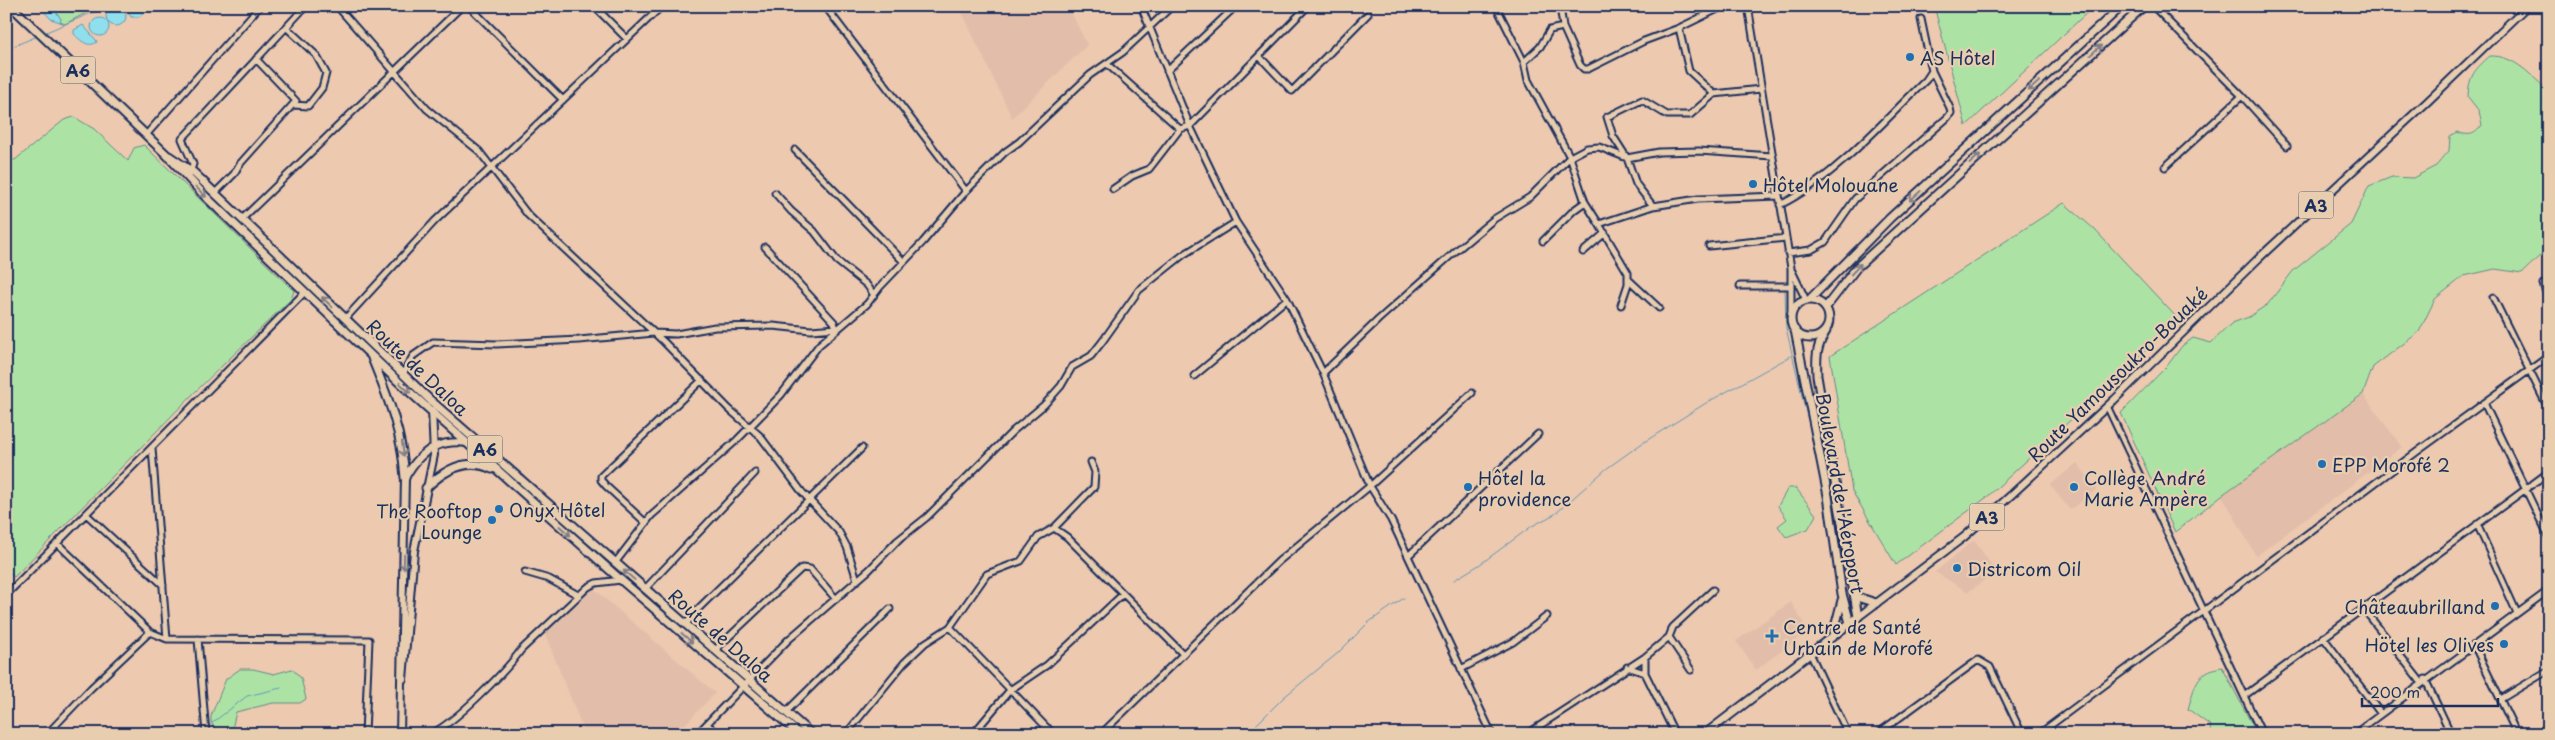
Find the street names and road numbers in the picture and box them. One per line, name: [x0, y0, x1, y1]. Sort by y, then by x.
road number: A6: [60, 56, 96, 84]
road number: A3: [2298, 192, 2334, 218]
street label: Route Yamousoukro-Bouaké: [2021, 280, 2213, 468]
street label: Route de Daloa: [361, 312, 475, 422]
street label: Boulevard de l'Aéroport: [1810, 391, 1872, 595]
road number: A6: [468, 436, 502, 462]
road number: A3: [1970, 504, 2004, 530]
street label: Route de Daloa: [663, 582, 780, 688]

